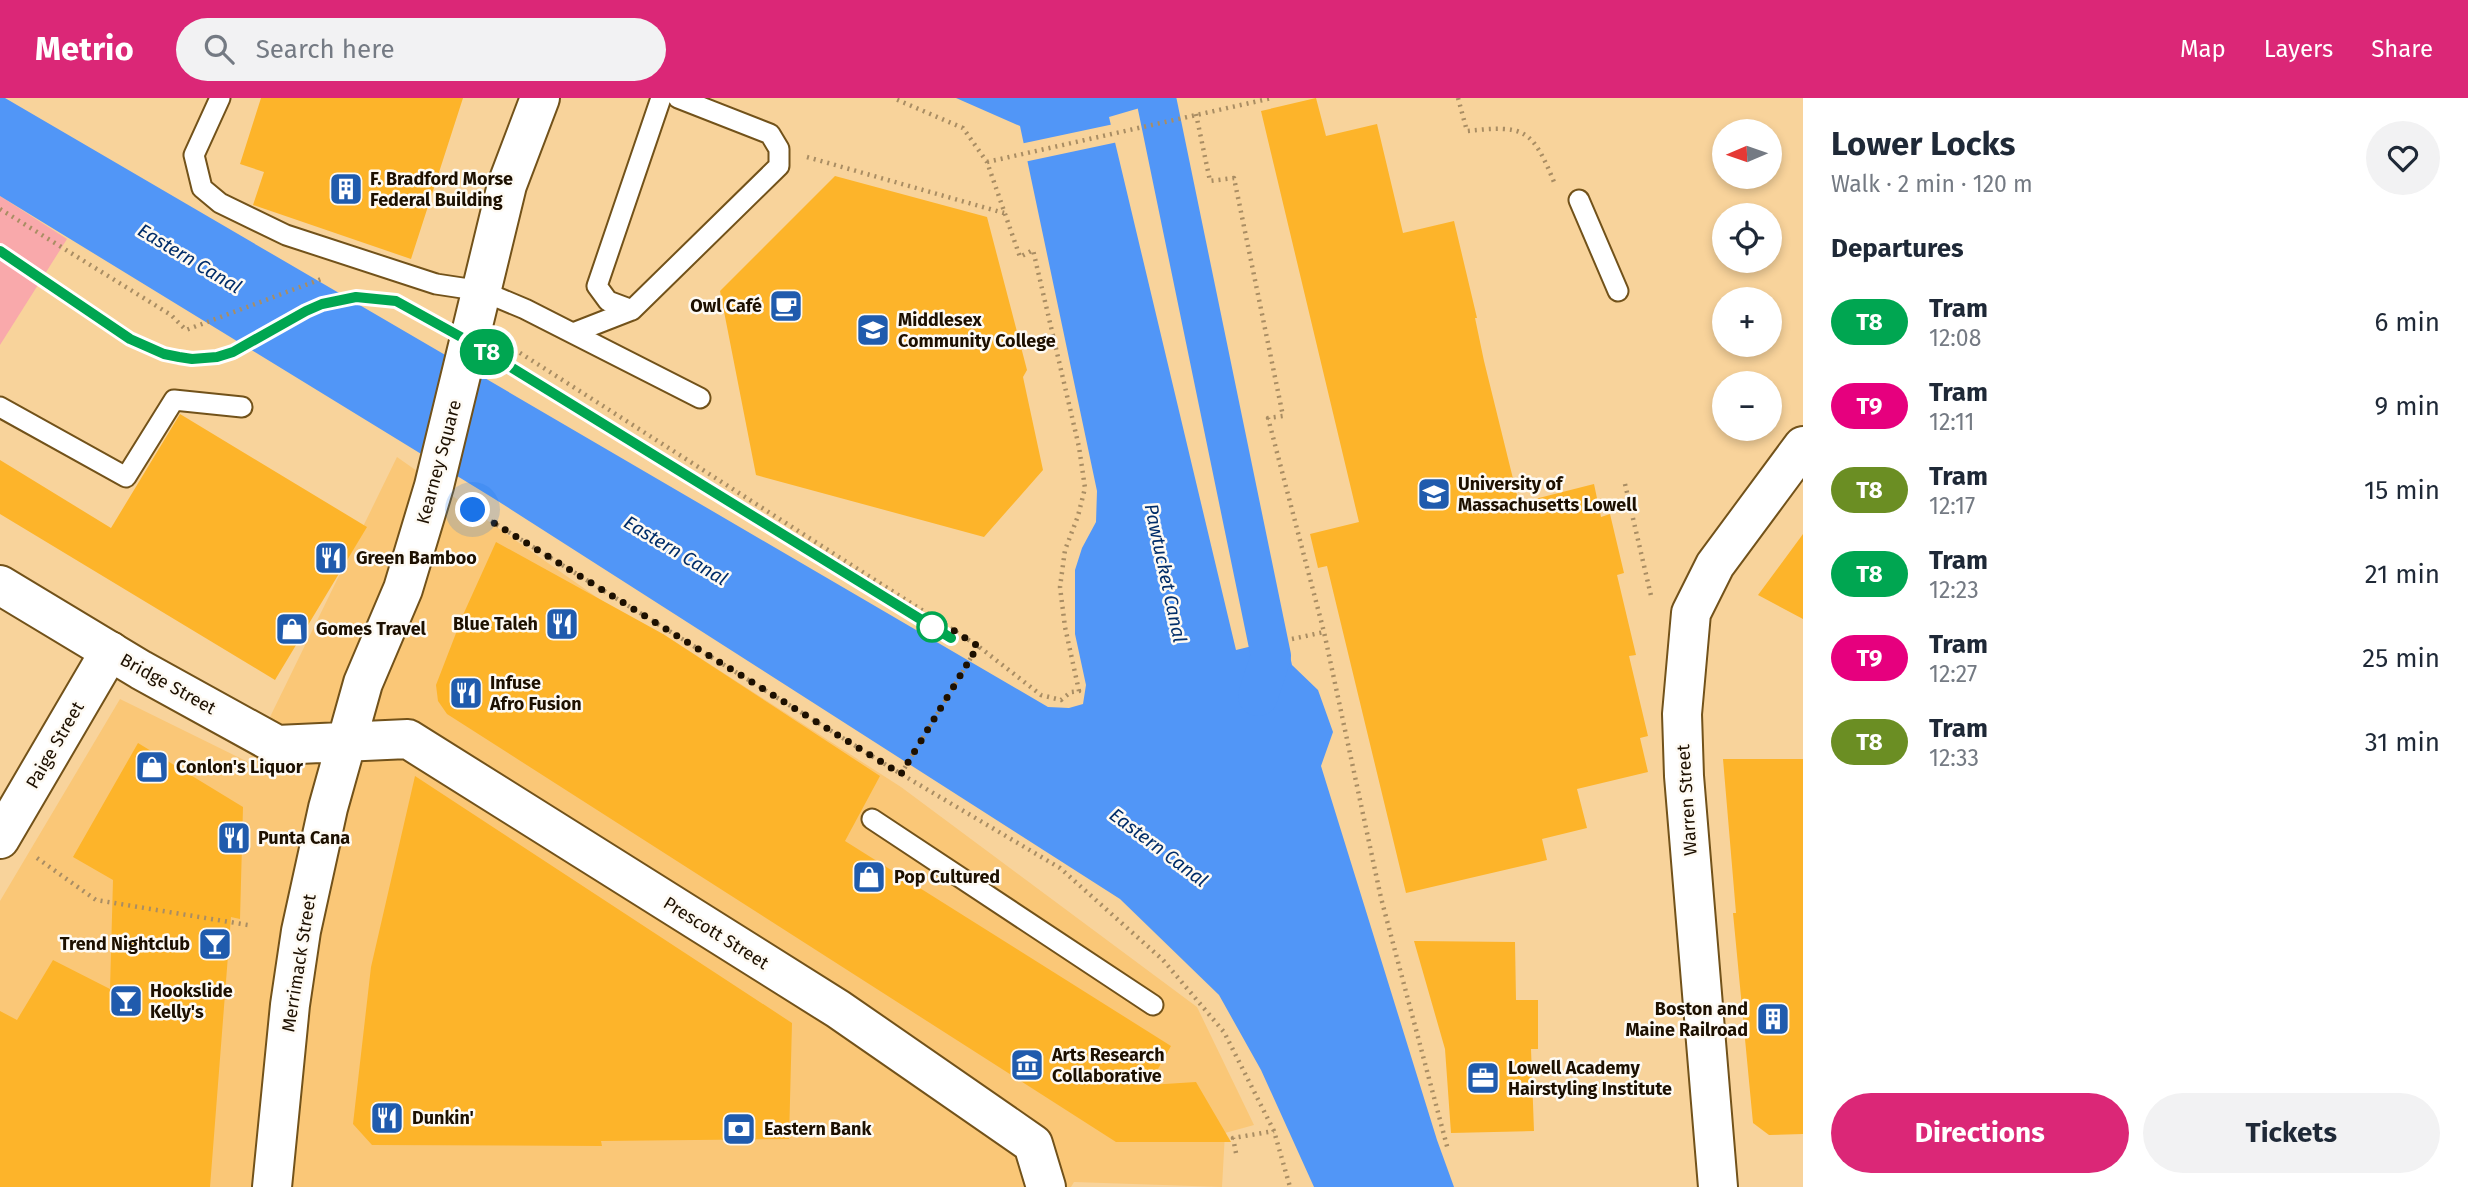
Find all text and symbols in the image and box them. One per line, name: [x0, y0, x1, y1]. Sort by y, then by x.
search box: [176, 18, 666, 81]
text: Metrio: [35, 29, 134, 69]
icon: search: [200, 30, 238, 68]
text: Search here: [256, 34, 395, 65]
text: Map: [2180, 35, 2226, 63]
text: Layers: [2264, 35, 2333, 63]
text: Share: [2371, 35, 2433, 63]
north arrow: [1712, 119, 1782, 189]
map controls: [1712, 119, 1782, 441]
button: heart: [2366, 121, 2440, 195]
text: Lower Locks: [1831, 124, 2016, 164]
place label: F. Bradford Morse Federal Building: [370, 168, 513, 211]
building icon: F. Bradford Morse Federal Building: [327, 170, 365, 208]
text: Walk · 2 min · 120 m: [1831, 170, 2033, 198]
button: locate: [1712, 203, 1782, 273]
water label: Eastern Canal: [134, 218, 246, 298]
text: Departures: [1831, 233, 1964, 264]
cafe icon: Owl Café: [767, 287, 805, 325]
button: +: [1712, 287, 1782, 357]
text: Tram: [1929, 293, 1988, 324]
place label: Owl Café: [690, 295, 762, 317]
text: 6 min: [2374, 307, 2440, 338]
text: T8: [1856, 308, 1883, 336]
place label: Middlesex Community College: [898, 309, 1056, 352]
school or university icon: Middlesex Community College: [854, 311, 892, 349]
text: 12:08: [1929, 324, 1981, 352]
line badge: T8: [456, 329, 518, 375]
text: T8: [474, 338, 500, 366]
button: −: [1712, 371, 1782, 441]
text: Tram: [1929, 377, 1988, 408]
text: 9 min: [2375, 391, 2440, 422]
text: T9: [1857, 392, 1882, 420]
street label: Kearney Square: [412, 397, 466, 527]
text: 12:11: [1929, 408, 1975, 436]
text: Tram: [1929, 461, 1988, 492]
place label: University of Massachusetts Lowell: [1458, 473, 1638, 516]
school or university icon: University of Massachusetts Lowell: [1415, 475, 1453, 513]
text: 15 min: [2364, 475, 2440, 506]
text: T8: [1856, 476, 1883, 504]
your location: [455, 492, 490, 527]
text: 12:17: [1929, 492, 1975, 520]
water label: Pawtucket Canal: [1140, 502, 1191, 645]
water label: Eastern Canal: [620, 510, 732, 590]
restaurant icon: Green Bamboo: [312, 539, 350, 577]
text: Tram: [1929, 545, 1988, 576]
place label: Green Bamboo: [356, 547, 477, 569]
text: 21 min: [2365, 559, 2440, 590]
text: T8: [1856, 560, 1883, 588]
text: 12:23: [1929, 576, 1979, 604]
restaurant icon: Blue Taleh: [543, 605, 581, 643]
shop icon: Gomes Travel: [273, 610, 311, 648]
unlabelled marker: [917, 612, 947, 642]
place label: Blue Taleh: [453, 613, 538, 635]
place label: Gomes Travel: [316, 618, 427, 640]
text: Tram: [1929, 629, 1988, 660]
text: 25 min: [2362, 643, 2440, 674]
text: T9: [1857, 644, 1882, 672]
street label: Bridge Street: [116, 649, 220, 720]
text: 12:27: [1929, 660, 1977, 688]
place label: Infuse Afro Fusion: [489, 672, 582, 715]
restaurant icon: Infuse Afro Fusion: [447, 674, 485, 712]
street label: Paige Street: [21, 697, 89, 792]
text: Tram: [1929, 713, 1988, 744]
text: 31 min: [2365, 727, 2440, 758]
text: T8: [1856, 728, 1883, 756]
street label: Warren Street: [1672, 743, 1702, 856]
text: 12:33: [1929, 744, 1979, 772]
shop icon: Conlon's Liquor: [133, 748, 171, 786]
place label: Conlon's Liquor: [176, 756, 304, 778]
water label: Eastern Canal: [1105, 803, 1212, 892]
restaurant icon: Punta Cana: [215, 819, 253, 857]
place label: Punta Cana: [258, 827, 350, 849]
shop icon: Pop Cultured: [850, 858, 888, 896]
place label: Pop Cultured: [894, 866, 1000, 888]
street label: Merrimack Street: [277, 892, 321, 1034]
street label: Prescott Street: [659, 892, 773, 974]
bar icon: Trend Nightclub: [196, 925, 234, 963]
place label: Trend Nightclub: [60, 933, 190, 955]
place label: Hookslide Kelly's: [150, 980, 233, 1023]
bar icon: Hookslide Kelly's: [107, 982, 145, 1020]
place label: Boston and Maine Railroad: [1625, 998, 1748, 1041]
building icon: Boston and Maine Railroad: [1754, 1000, 1792, 1038]
place label: Arts Research Collaborative: [1051, 1044, 1165, 1087]
museum icon: Arts Research Collaborative: [1008, 1046, 1046, 1084]
place label: Lowell Academy Hairstyling Institute: [1508, 1057, 1672, 1100]
office icon: Lowell Academy Hairstyling Institute: [1464, 1059, 1502, 1097]
button: Directions: [1831, 1093, 2129, 1173]
button: Tickets: [2143, 1093, 2440, 1173]
restaurant icon: Dunkin': [368, 1099, 406, 1137]
place label: Dunkin': [412, 1107, 474, 1129]
bank icon: Eastern Bank: [720, 1110, 758, 1148]
place label: Eastern Bank: [764, 1118, 872, 1140]

